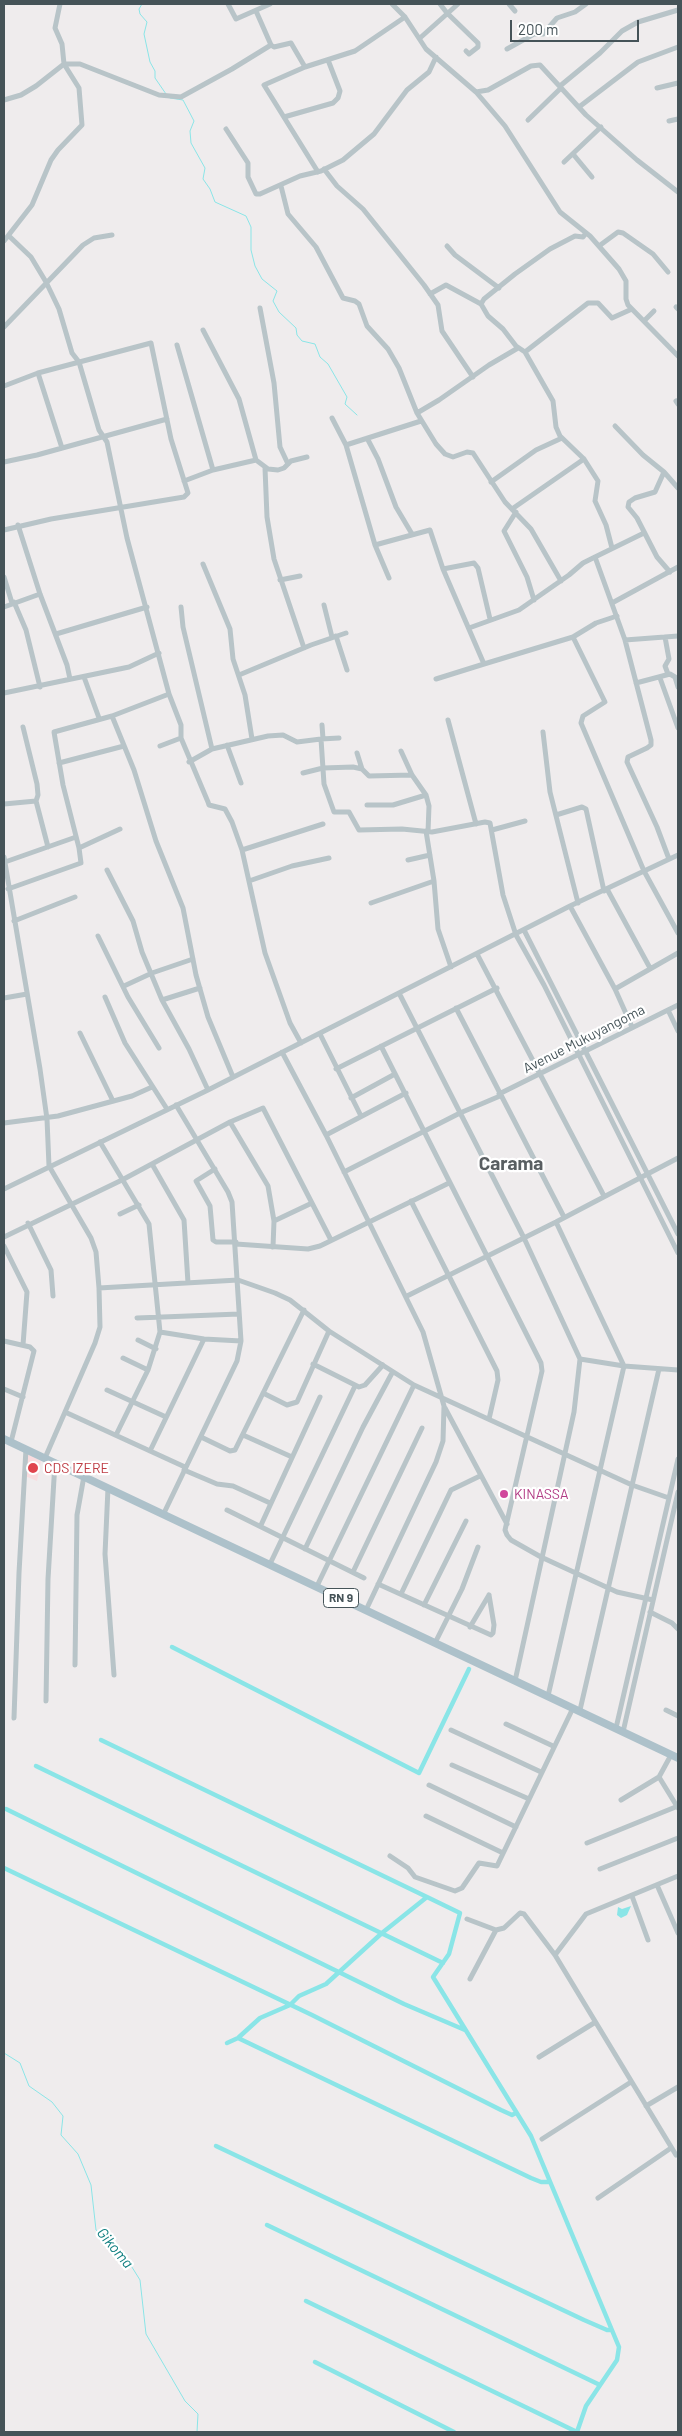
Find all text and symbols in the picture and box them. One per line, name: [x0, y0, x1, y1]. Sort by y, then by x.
scale bar: [512, 10, 641, 42]
text: 200 m: [518, 20, 558, 38]
street label: Avenue Mukuyangoma: [520, 1001, 648, 1077]
district label: Carama: [479, 1153, 543, 1175]
place label: CDS IZERE: [44, 1460, 109, 1476]
marker: CDS IZERE: [26, 1461, 40, 1475]
place label: KINASSA: [514, 1486, 568, 1502]
marker: KINASSA: [498, 1488, 510, 1500]
road number: RN 9: [324, 1589, 358, 1608]
water label: Gikoma: [93, 2224, 137, 2272]

